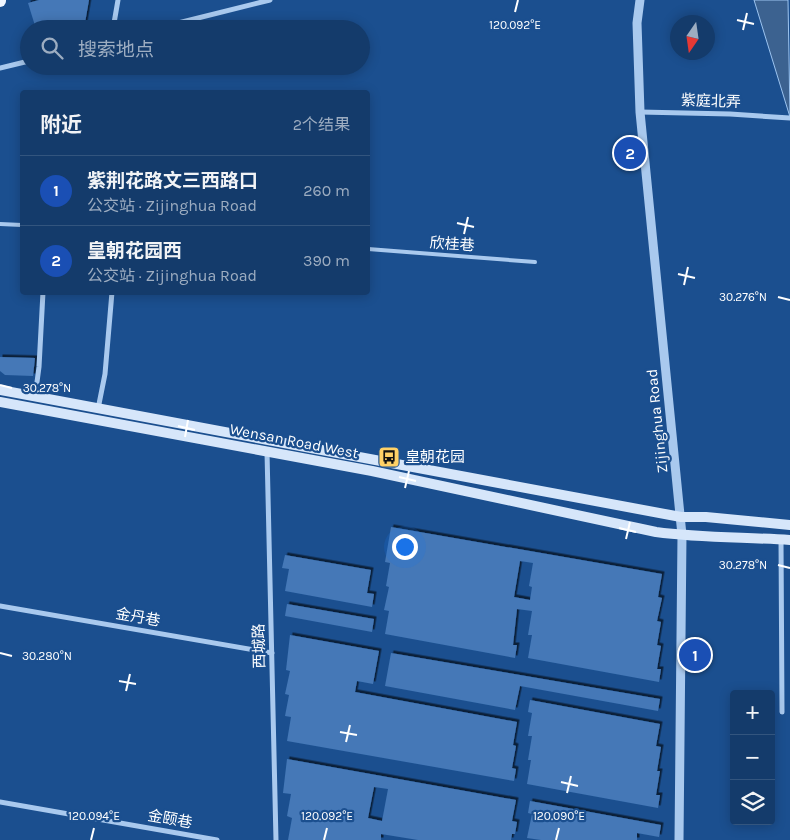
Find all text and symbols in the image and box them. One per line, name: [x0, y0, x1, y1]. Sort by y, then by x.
north arrow: [670, 15, 715, 60]
text: 120.092°E: [489, 18, 541, 32]
search box: [20, 20, 370, 75]
icon: search: [38, 34, 66, 62]
text: 搜索地点: [78, 39, 154, 61]
street label: 紫庭北弄: [681, 91, 741, 111]
text: 附近: [40, 113, 82, 137]
text: 2个结果: [293, 115, 350, 134]
pin: 2: [614, 134, 646, 172]
text: 紫荆花路文三西路口: [87, 170, 258, 192]
text: 1: [53, 181, 59, 200]
text: 260 m: [303, 181, 350, 200]
text: 公交站 · Zijinghua Road: [87, 196, 257, 215]
street label: 欣桂巷: [429, 233, 475, 255]
text: 皇朝花园西: [87, 240, 182, 262]
text: 2: [51, 251, 61, 270]
text: 390 m: [303, 251, 350, 270]
text: 公交站 · Zijinghua Road: [87, 266, 257, 285]
text: 30.276°N: [719, 290, 767, 304]
street label: Zijinghua Road: [643, 368, 671, 474]
text: 30.278°N: [23, 381, 71, 395]
street label: Wensan Road West: [228, 420, 360, 462]
bus stop icon: 皇朝花园: [377, 445, 401, 469]
place label: 皇朝花园: [405, 448, 465, 466]
your location: [392, 534, 418, 560]
text: 30.278°N: [719, 558, 767, 572]
street label: 金丹巷: [114, 604, 162, 630]
street label: 西城路: [250, 623, 268, 669]
pin: 1: [679, 636, 711, 674]
text: 30.280°N: [22, 649, 72, 663]
map controls: [730, 690, 775, 825]
button: +: [730, 690, 775, 735]
button: −: [730, 735, 775, 780]
button: layers: [730, 780, 775, 825]
street label: 金颐巷: [146, 806, 194, 832]
text: 120.094°E: [68, 809, 120, 823]
text: 120.092°E: [301, 809, 353, 823]
text: 120.090°E: [533, 809, 585, 823]

